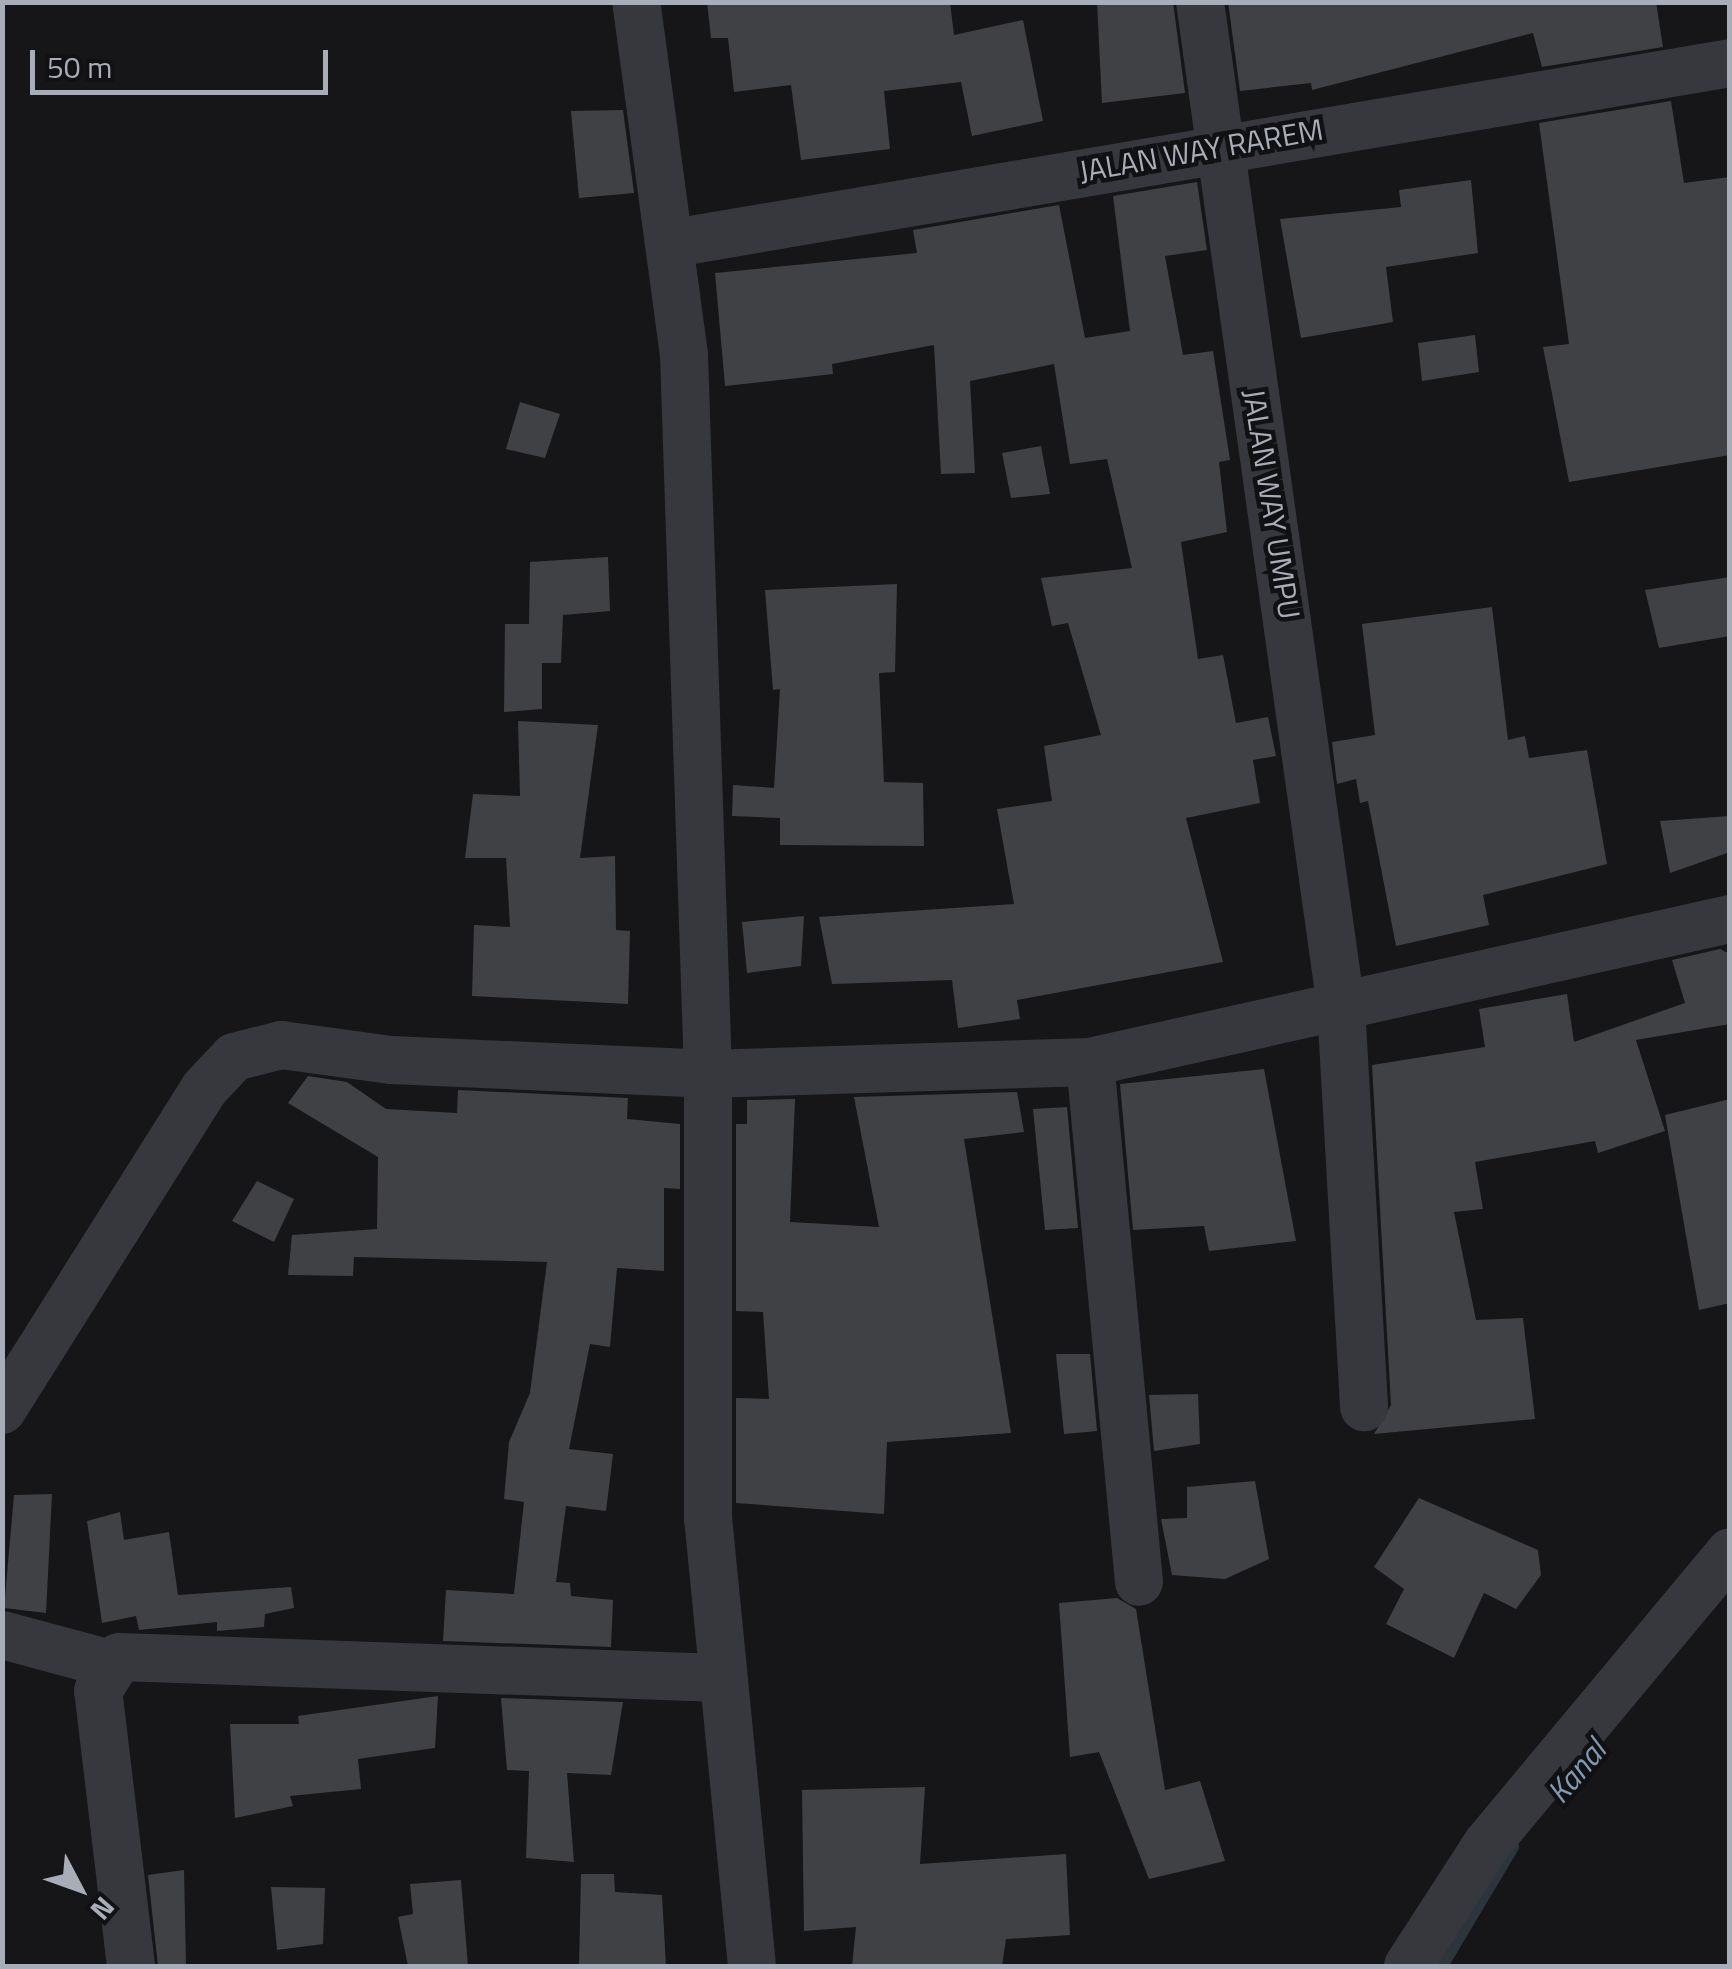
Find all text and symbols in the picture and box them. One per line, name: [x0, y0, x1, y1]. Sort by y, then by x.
scale bar: [35, 30, 332, 92]
text: 50 m: [47, 44, 112, 90]
street label: JALAN WAY RAREM: [1076, 111, 1326, 189]
street label: JALAN WAY UMPU: [1236, 386, 1308, 622]
water label: Kanal: [1539, 1732, 1613, 1810]
north arrow: [30, 1839, 130, 1939]
text: N: [80, 1888, 126, 1930]

